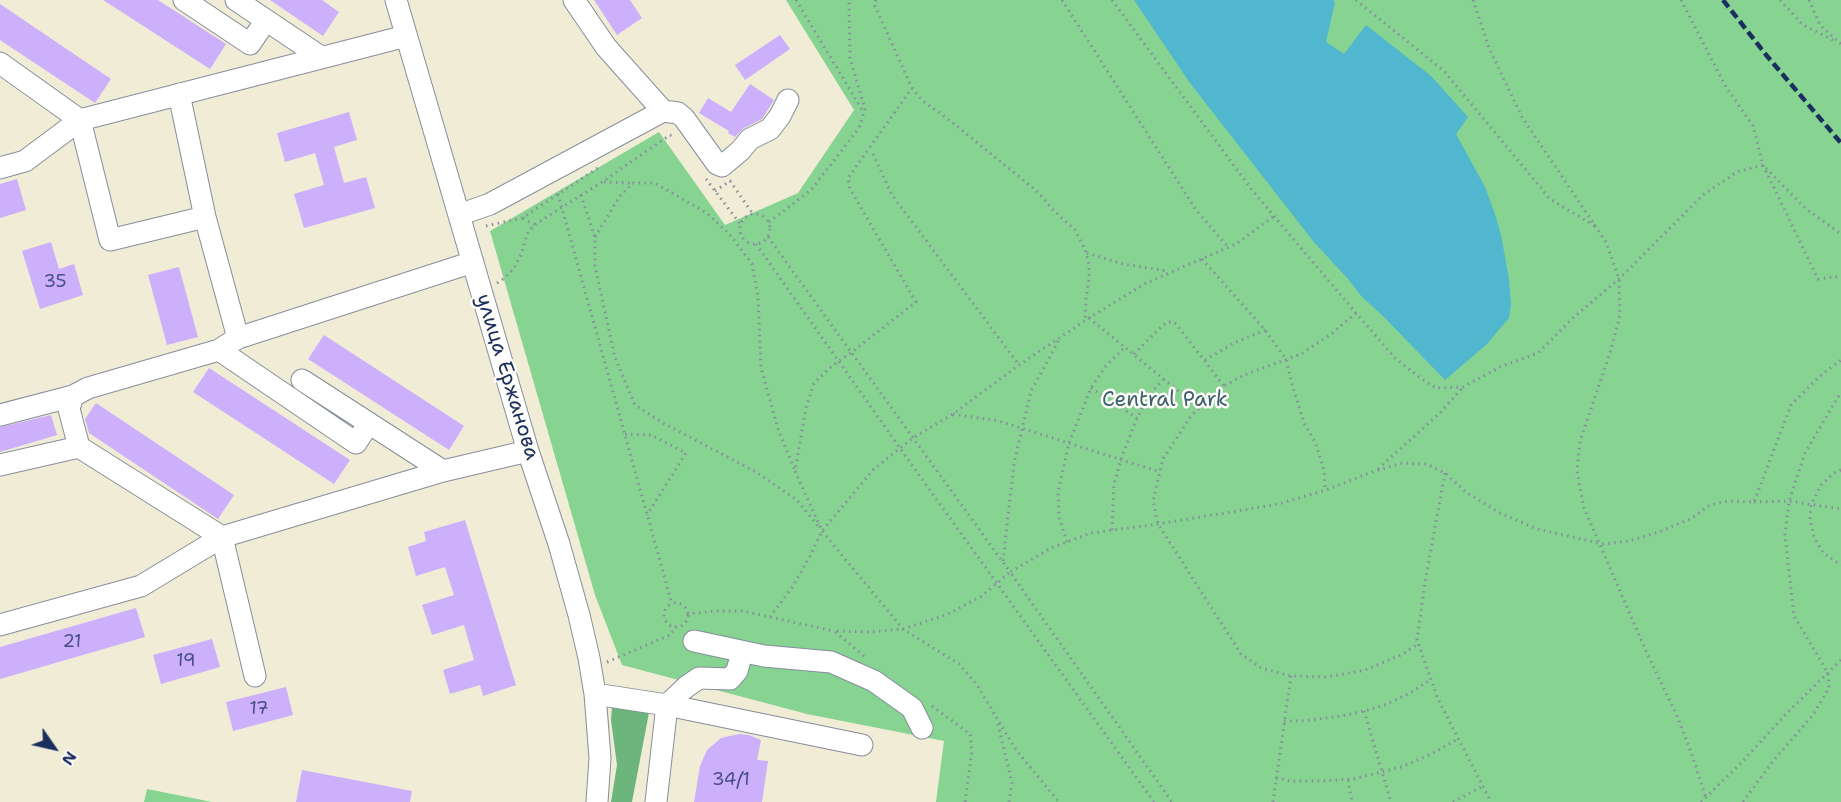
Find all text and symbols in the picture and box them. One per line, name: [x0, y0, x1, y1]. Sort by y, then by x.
house number: 35: [43, 271, 67, 293]
street label: улица Ержанова: [470, 291, 544, 463]
park label: Central Park: [1102, 388, 1228, 414]
house number: 21: [62, 631, 82, 653]
house number: 19: [176, 650, 196, 672]
house number: 17: [249, 698, 269, 720]
north arrow: [24, 718, 84, 778]
text: N: [57, 747, 82, 769]
house number: 34/1: [712, 769, 750, 791]

